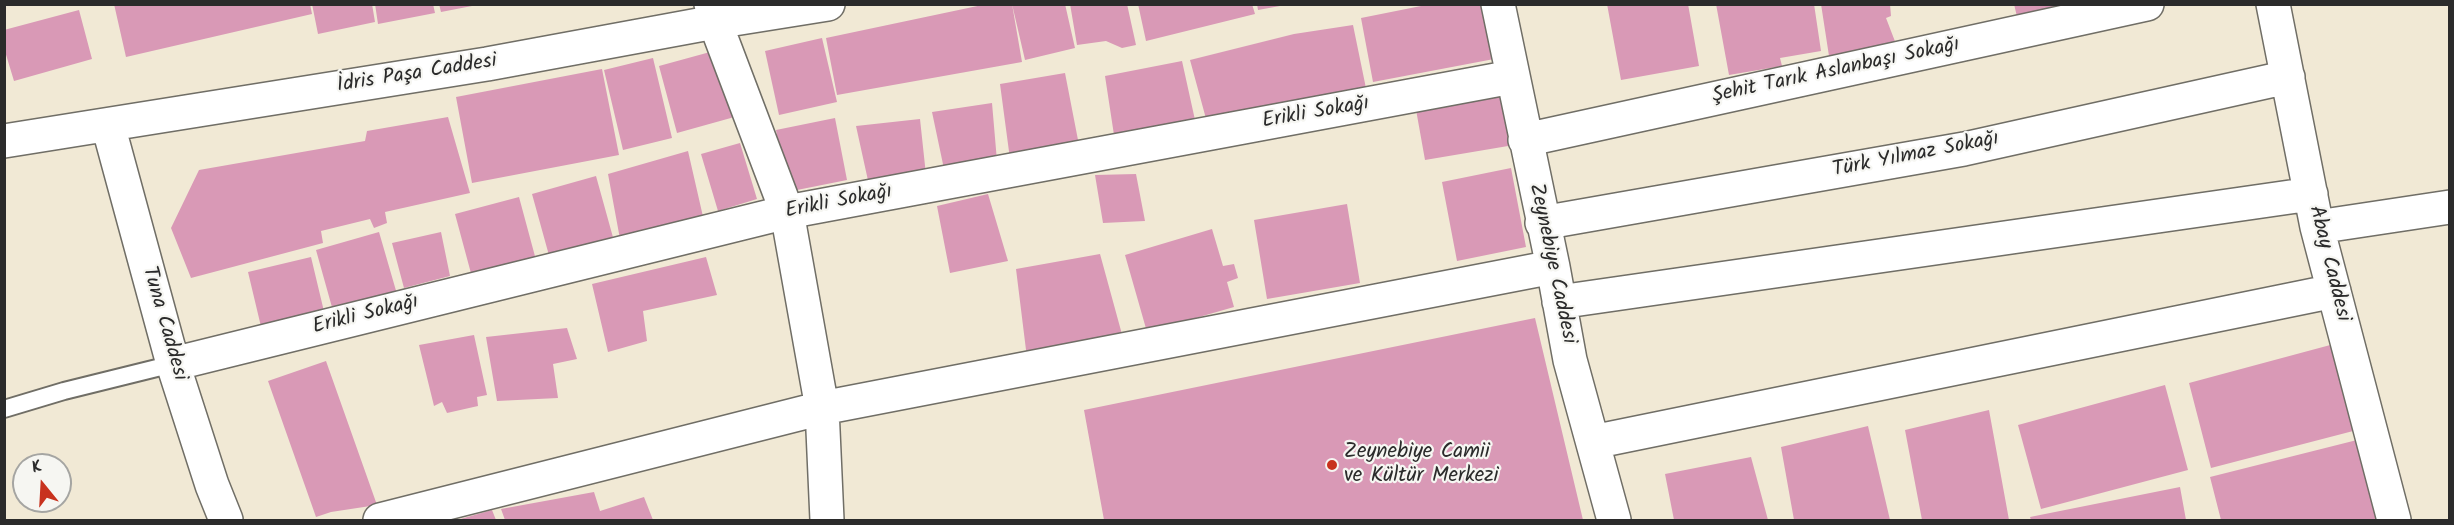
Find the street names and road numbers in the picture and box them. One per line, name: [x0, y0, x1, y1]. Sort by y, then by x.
street label: Şehit Tarık Aslanbaşı Sokağı: [1710, 33, 1962, 111]
street label: İdris Paşa Caddesi: [335, 50, 499, 100]
street label: Erikli Sokağı: [1260, 92, 1372, 136]
street label: Türk Yılmaz Sokağı: [1831, 127, 2001, 185]
street label: Erikli Sokağı: [783, 180, 895, 226]
street label: Zeynebiye Caddesi: [1522, 181, 1580, 347]
street label: Abay Caddesi: [2301, 203, 2355, 325]
street label: Tuna Caddesi: [135, 264, 191, 384]
street label: Erikli Sokağı: [310, 291, 422, 341]

